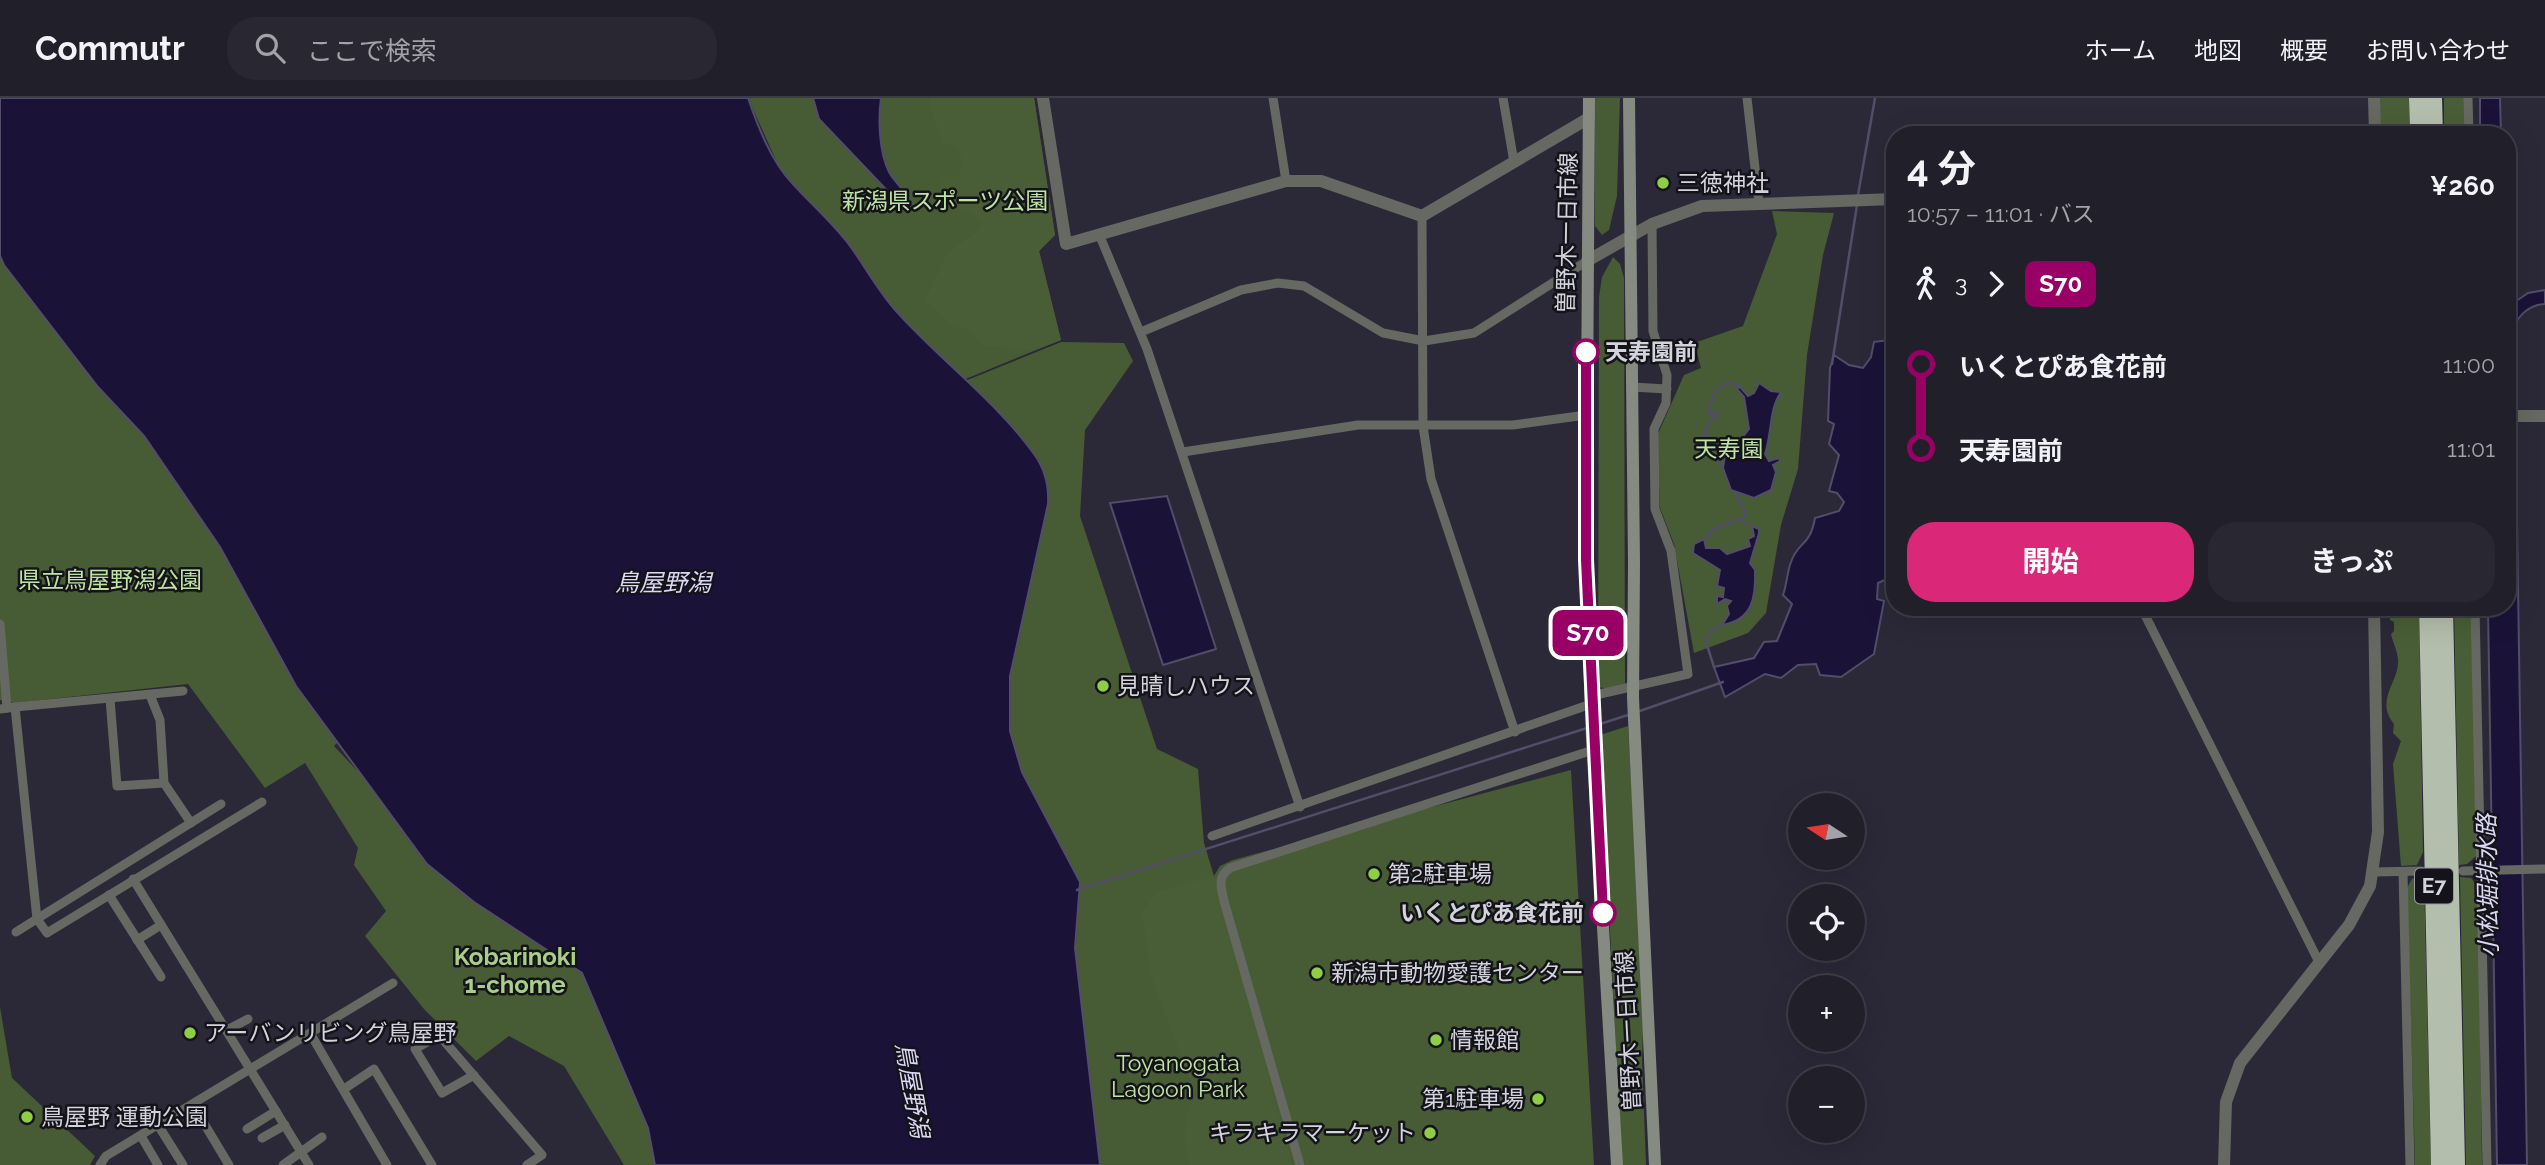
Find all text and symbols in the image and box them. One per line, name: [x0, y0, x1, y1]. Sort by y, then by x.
search box: [227, 17, 717, 80]
text: Commutr: [35, 29, 185, 68]
icon: search: [251, 29, 289, 67]
text: ここで検索: [307, 36, 437, 66]
text: ホーム: [2085, 36, 2156, 65]
text: 地図: [2194, 36, 2242, 65]
text: 概要: [2280, 36, 2328, 65]
text: お問い合わせ: [2366, 36, 2510, 65]
text: 4 分: [1907, 146, 1976, 191]
street label: 曽野木一日市線: [1552, 152, 1581, 314]
place label: 三徳神社: [1677, 169, 1769, 196]
text: ¥260: [2430, 171, 2495, 201]
marker: 三徳神社: [1655, 175, 1671, 191]
park label: 新潟県スポーツ公園: [842, 187, 1048, 214]
text: 10:57 – 11:01 · バス: [1907, 200, 2095, 227]
icon: walk: [1907, 265, 1945, 303]
icon: forward: [1977, 265, 2015, 303]
text: S70: [2039, 269, 2082, 298]
text: 3: [1955, 270, 1967, 297]
place label: 天寿園前: [1605, 338, 1697, 365]
marker: 天寿園前: [1573, 339, 1599, 365]
text: 11:00: [2443, 351, 2495, 378]
text: いくとぴあ食花前: [1959, 352, 2167, 382]
park label: 天寿園: [1695, 435, 1764, 462]
text: 11:01: [2447, 435, 2495, 462]
text: 天寿園前: [1959, 436, 2063, 466]
button: 開始: [1907, 522, 2194, 602]
button: きっぷ: [2208, 522, 2495, 602]
park label: 県立鳥屋野潟公園: [18, 566, 202, 593]
water label: 鳥屋野潟: [615, 568, 714, 597]
line badge: S70: [1548, 610, 1628, 656]
text: S70: [1567, 618, 1609, 647]
place label: 見晴しハウス: [1117, 672, 1255, 699]
marker: 見晴しハウス: [1095, 678, 1111, 694]
north arrow: [1788, 793, 1866, 870]
map controls: [1788, 793, 1865, 1143]
water label: 小松堀排水路: [2472, 812, 2503, 958]
place label: 第2駐車場: [1388, 860, 1492, 887]
marker: 第2駐車場: [1366, 866, 1382, 882]
road number: E7: [2415, 868, 2453, 904]
button: locate: [1788, 884, 1865, 961]
place label: いくとぴあ食花前: [1400, 899, 1584, 926]
marker: いくとぴあ食花前: [1590, 900, 1616, 926]
district label: Kobarinoki 1-chome: [454, 942, 576, 999]
street label: 曽野木一日市線: [1610, 950, 1645, 1112]
place label: 新潟市動物愛護センター: [1331, 959, 1584, 986]
marker: 新潟市動物愛護センター: [1309, 965, 1325, 981]
button: +: [1788, 975, 1865, 1052]
place label: アーバンリビング鳥屋野: [204, 1019, 457, 1046]
marker: アーバンリビング鳥屋野: [182, 1025, 198, 1041]
place label: 情報館: [1450, 1026, 1519, 1053]
marker: 情報館: [1428, 1032, 1444, 1048]
water label: 鳥屋野潟: [890, 1040, 936, 1143]
park label: Toyanogata Lagoon Park: [1111, 1049, 1245, 1102]
button: −: [1788, 1066, 1865, 1143]
place label: 第1駐車場: [1422, 1085, 1524, 1112]
marker: 第1駐車場: [1530, 1091, 1546, 1107]
place label: 鳥屋野 運動公園: [41, 1103, 208, 1130]
marker: 鳥屋野 運動公園: [19, 1109, 35, 1125]
place label: キラキラマーケット: [1209, 1119, 1416, 1146]
marker: キラキラマーケット: [1422, 1125, 1438, 1141]

